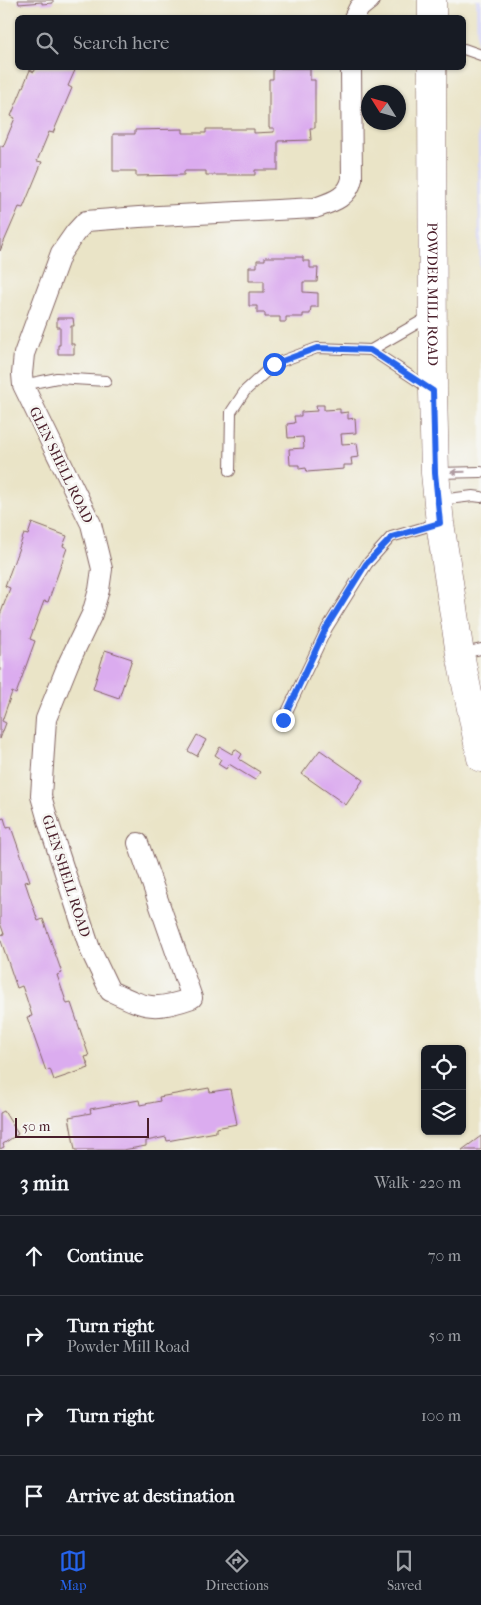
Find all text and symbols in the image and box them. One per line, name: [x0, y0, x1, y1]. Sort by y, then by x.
search box: [15, 15, 466, 70]
icon: search: [33, 29, 61, 57]
text: Search here: [73, 32, 169, 54]
north arrow: [361, 85, 406, 130]
street label: POWDER MILL ROAD: [424, 222, 441, 366]
route start: [263, 353, 286, 376]
street label: GLEN SHELL ROAD: [25, 404, 97, 526]
one-way arrow: [450, 469, 466, 477]
route end: [272, 709, 295, 732]
street label: GLEN SHELL ROAD: [38, 813, 94, 940]
map controls: [421, 1045, 466, 1135]
button: locate: [421, 1045, 466, 1090]
button: layers: [421, 1090, 466, 1135]
scale bar: [15, 1115, 149, 1138]
text: 50 m: [22, 1118, 50, 1135]
text: 3 min: [20, 1171, 69, 1195]
text: Walk · 220 m: [374, 1173, 461, 1192]
icon: ahead: [20, 1242, 48, 1270]
text: Continue: [67, 1245, 143, 1267]
text: 70 m: [428, 1246, 461, 1265]
text: Turn right: [67, 1315, 154, 1337]
icon: right: [20, 1322, 48, 1350]
text: 50 m: [429, 1326, 461, 1345]
text: Powder Mill Road: [67, 1337, 190, 1356]
icon: right: [20, 1402, 48, 1430]
text: Turn right: [67, 1405, 154, 1427]
text: 100 m: [421, 1406, 461, 1425]
icon: arrive: [20, 1482, 48, 1510]
text: Arrive at destination: [67, 1485, 235, 1507]
tab: Map: [59, 1547, 87, 1594]
tab: Directions: [206, 1547, 269, 1594]
tab: Saved: [387, 1547, 422, 1594]

